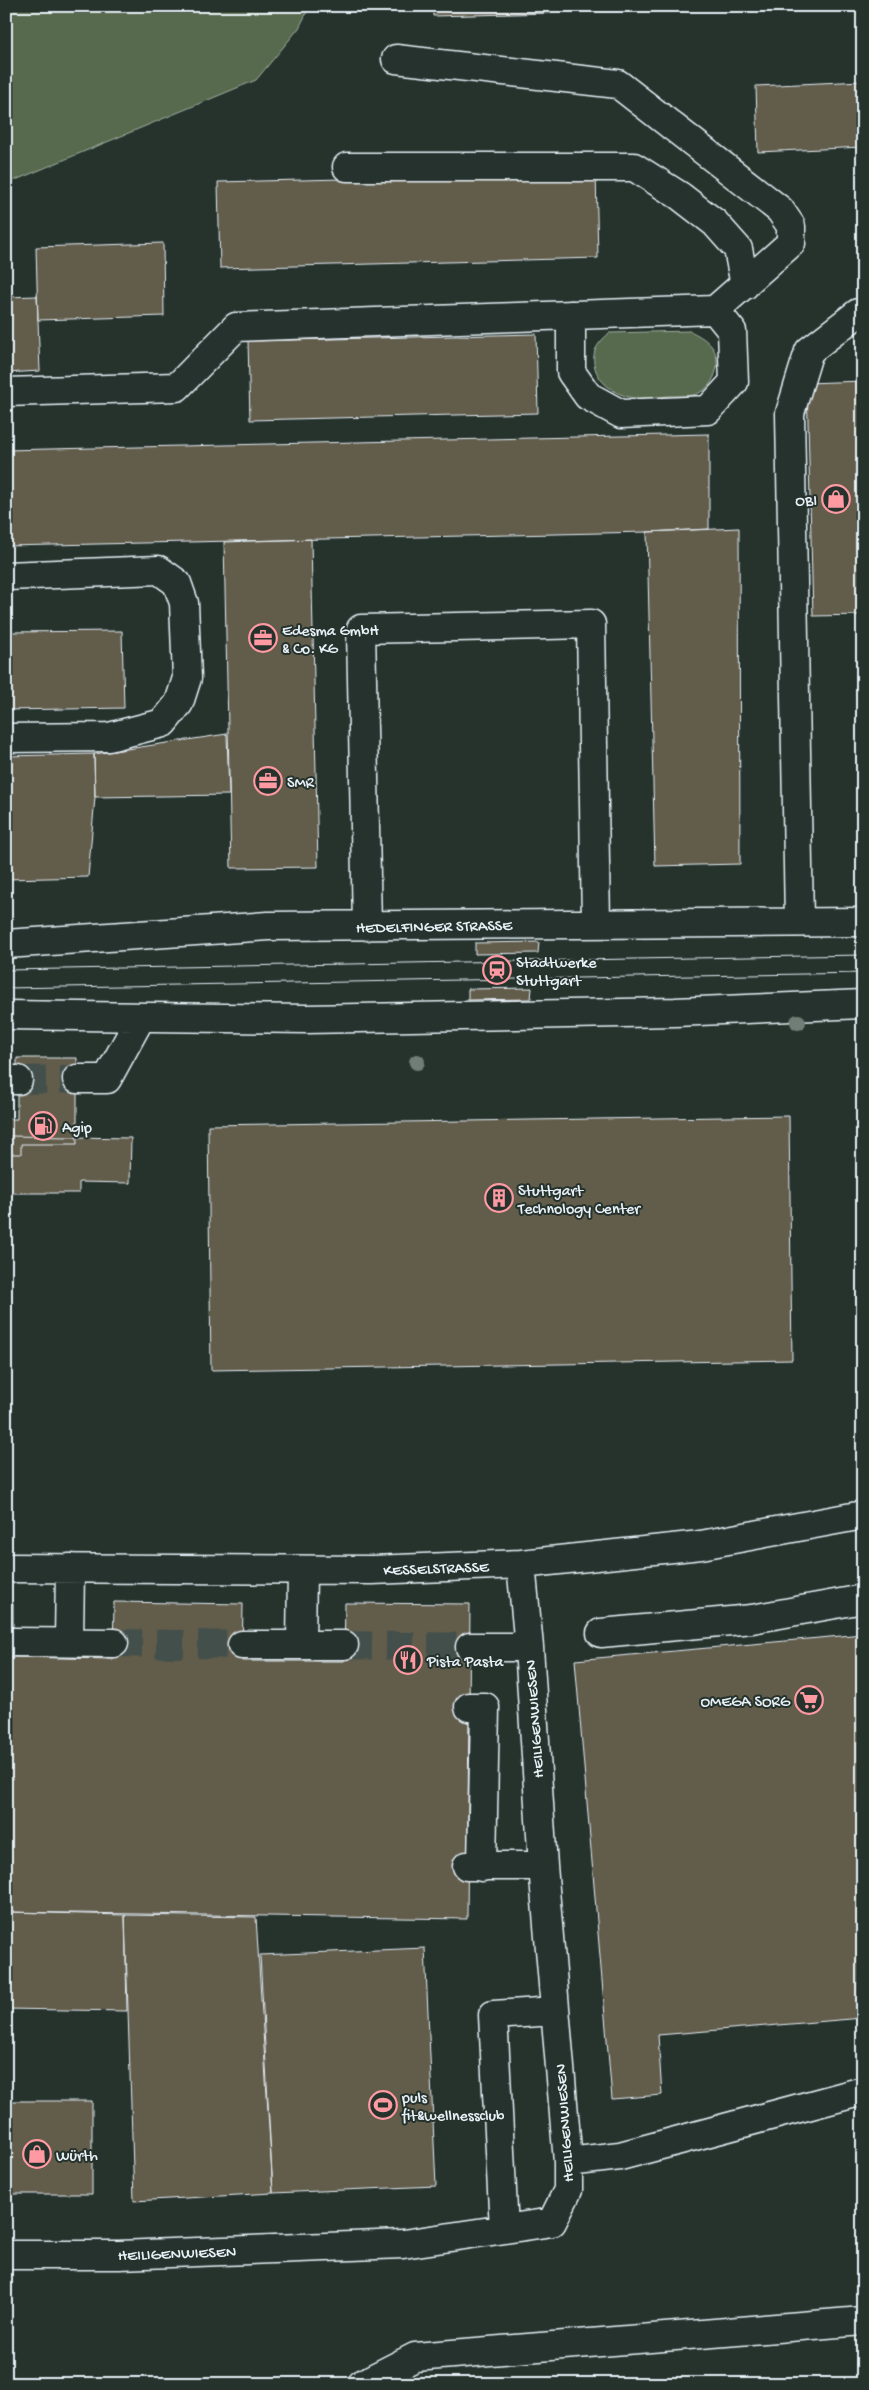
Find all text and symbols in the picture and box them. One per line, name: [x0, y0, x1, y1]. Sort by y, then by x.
shop icon: OBI: [821, 484, 851, 514]
place label: OBI: [795, 493, 817, 512]
office icon: Edesma GmbH & Co. KG: [248, 623, 278, 653]
place label: Edesma GmbH & Co. KG: [282, 623, 379, 660]
office icon: SMR: [253, 766, 283, 796]
place label: SMR: [287, 775, 315, 794]
street label: HEDELFINGER STRASSE: [356, 918, 513, 939]
station icon: Stadtwerke Stuttgart: [482, 955, 512, 985]
place label: Stadtwerke Stuttgart: [516, 955, 597, 992]
fuel station icon: Agip: [28, 1111, 58, 1141]
place label: Agip: [62, 1120, 92, 1139]
building icon: Stuttgart Technology Center: [484, 1183, 514, 1213]
place label: Stuttgart Technology Center: [517, 1183, 641, 1220]
street label: KESSELSTRASSE: [383, 1559, 490, 1582]
restaurant icon: Pista Pasta: [393, 1645, 423, 1675]
place label: Pista Pasta: [426, 1654, 505, 1673]
street label: HEILIGENWIESEN: [523, 1659, 550, 1778]
supermarket icon: OMEGA SORG: [794, 1685, 824, 1715]
place label: OMEGA SORG: [700, 1694, 791, 1713]
street label: HEILIGENWIESEN: [553, 2063, 580, 2182]
sports icon: puls fit&wellnessclub: [368, 2090, 398, 2120]
place label: puls fit&wellnessclub: [401, 2090, 505, 2127]
shop icon: Würth: [22, 2139, 52, 2169]
place label: Würth: [56, 2148, 98, 2167]
street label: HEILIGENWIESEN: [118, 2244, 237, 2267]

